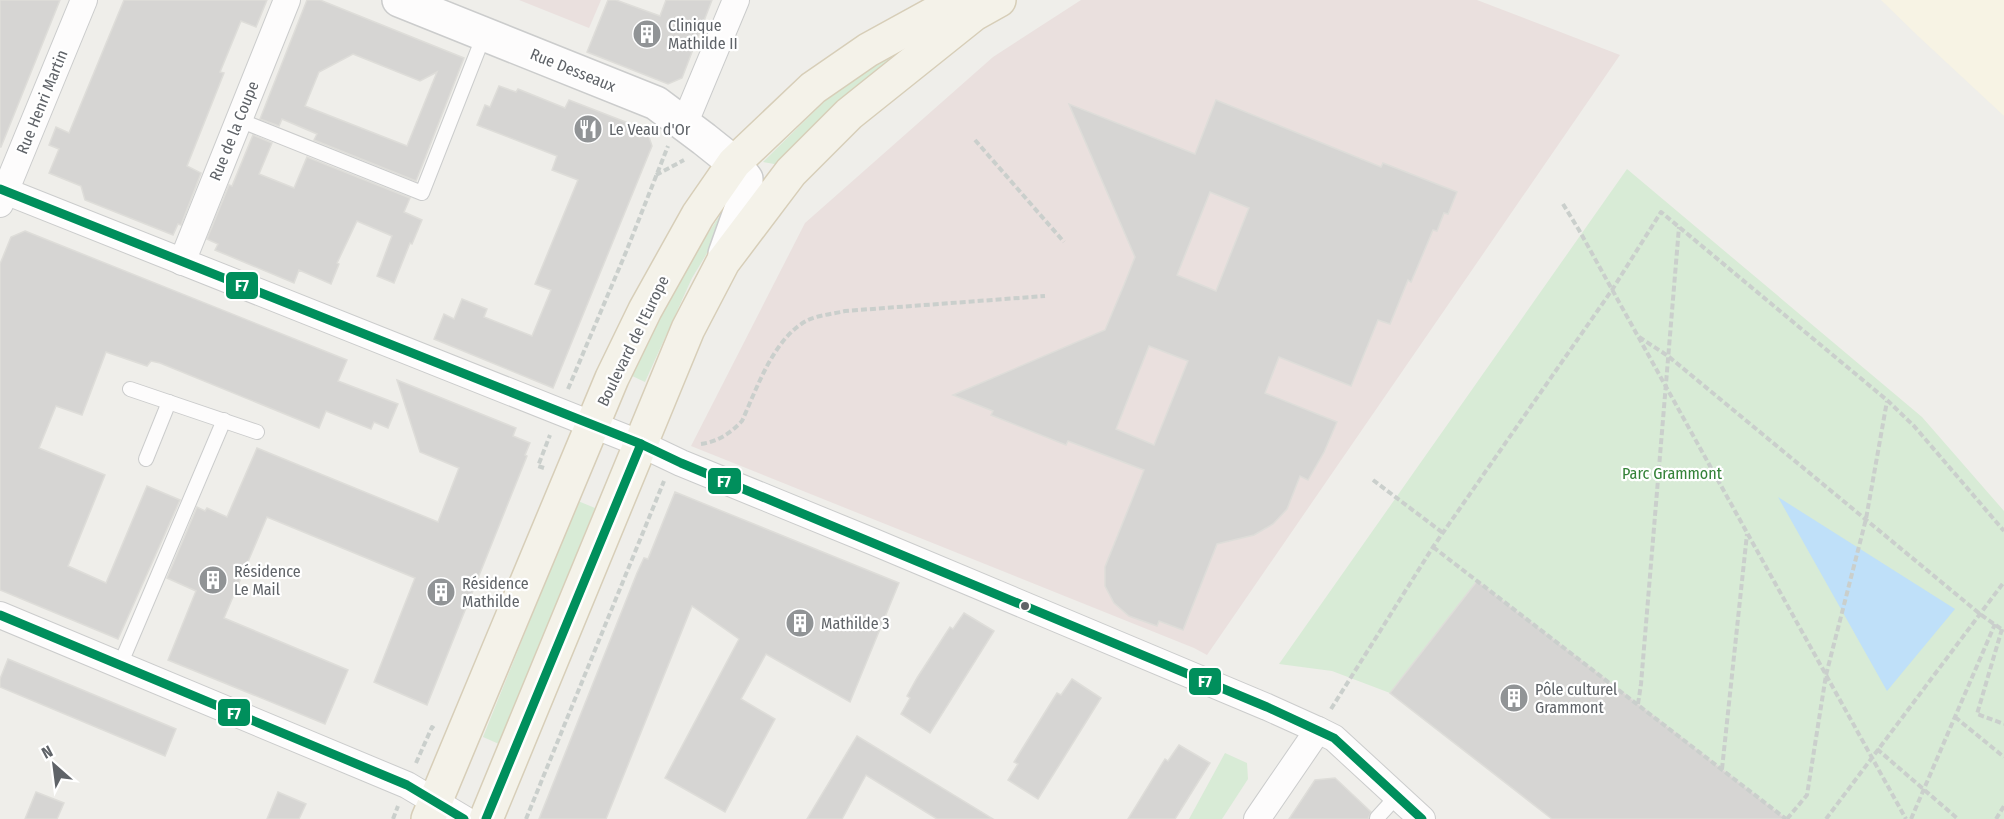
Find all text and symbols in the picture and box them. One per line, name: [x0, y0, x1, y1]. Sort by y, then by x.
place label: Clinique Mathilde II: [668, 16, 738, 53]
building icon: Clinique Mathilde II: [631, 18, 663, 50]
street label: Rue Desseaux: [528, 44, 618, 96]
street label: Rue Henri Martin: [12, 47, 72, 157]
street label: Rue de la Coupe: [205, 78, 263, 184]
restaurant icon: Le Veau d'Or: [572, 113, 604, 145]
place label: Le Veau d'Or: [609, 120, 691, 139]
line badge: F7: [225, 271, 259, 300]
street label: Boulevard de l'Europe: [593, 273, 673, 409]
text: F7: [235, 276, 249, 295]
park label: Parc Grammont: [1622, 464, 1723, 483]
line badge: F7: [707, 467, 742, 495]
text: F7: [717, 472, 731, 491]
place label: Résidence Le Mail: [234, 562, 301, 599]
building icon: Résidence Le Mail: [197, 564, 229, 596]
place label: Résidence Mathilde: [462, 574, 529, 611]
building icon: Résidence Mathilde: [425, 576, 457, 608]
unlabelled marker: [1019, 600, 1031, 612]
building icon: Mathilde 3: [784, 607, 816, 639]
place label: Mathilde 3: [821, 614, 890, 633]
line badge: F7: [1188, 667, 1222, 696]
text: F7: [1198, 672, 1212, 691]
place label: Pôle culturel Grammont: [1535, 680, 1617, 717]
building icon: Pôle culturel Grammont: [1498, 682, 1530, 714]
line badge: F7: [217, 698, 251, 727]
text: F7: [227, 704, 241, 723]
north arrow: [24, 735, 84, 795]
text: N: [38, 742, 56, 763]

